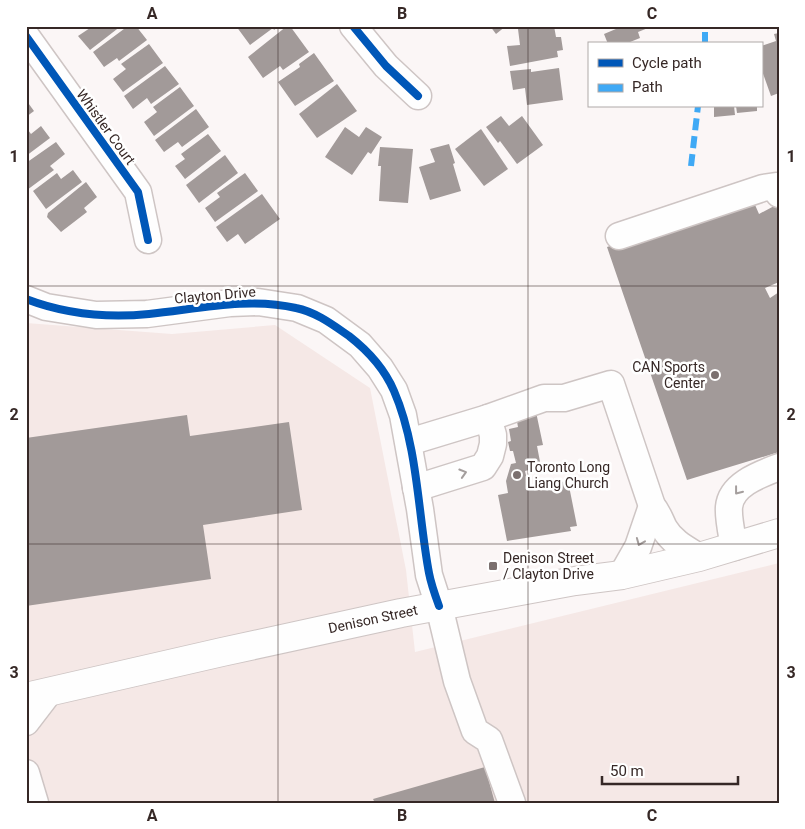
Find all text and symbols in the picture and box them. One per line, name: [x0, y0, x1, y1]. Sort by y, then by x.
text: A: [147, 4, 158, 23]
text: B: [397, 4, 407, 23]
text: C: [647, 4, 657, 23]
legend: [588, 42, 762, 108]
text: Cycle path: [632, 54, 702, 72]
text: Path: [632, 78, 663, 96]
street label: Whistler Court: [73, 86, 139, 168]
text: 1: [9, 147, 19, 166]
text: 1: [786, 147, 796, 166]
street label: Clayton Drive: [174, 283, 256, 307]
place label: CAN Sports Center: [632, 359, 705, 391]
marker: CAN Sports Center: [709, 369, 721, 381]
text: 2: [9, 405, 19, 424]
text: 2: [786, 405, 796, 424]
place label: Toronto Long Liang Church: [527, 459, 610, 491]
one-way arrow: [458, 468, 466, 478]
marker: Toronto Long Liang Church: [511, 469, 523, 481]
one-way arrow: [735, 486, 744, 495]
one-way arrow: [636, 537, 646, 546]
place label: Denison Street / Clayton Drive: [503, 550, 595, 582]
marker: Denison Street / Clayton Drive: [487, 560, 499, 572]
street label: Denison Street: [327, 602, 420, 636]
text: 3: [9, 663, 19, 682]
text: 3: [786, 663, 796, 682]
scale bar: [602, 754, 739, 786]
text: 50 m: [610, 762, 644, 780]
text: A: [147, 806, 158, 825]
text: B: [397, 806, 407, 825]
text: C: [647, 806, 657, 825]

